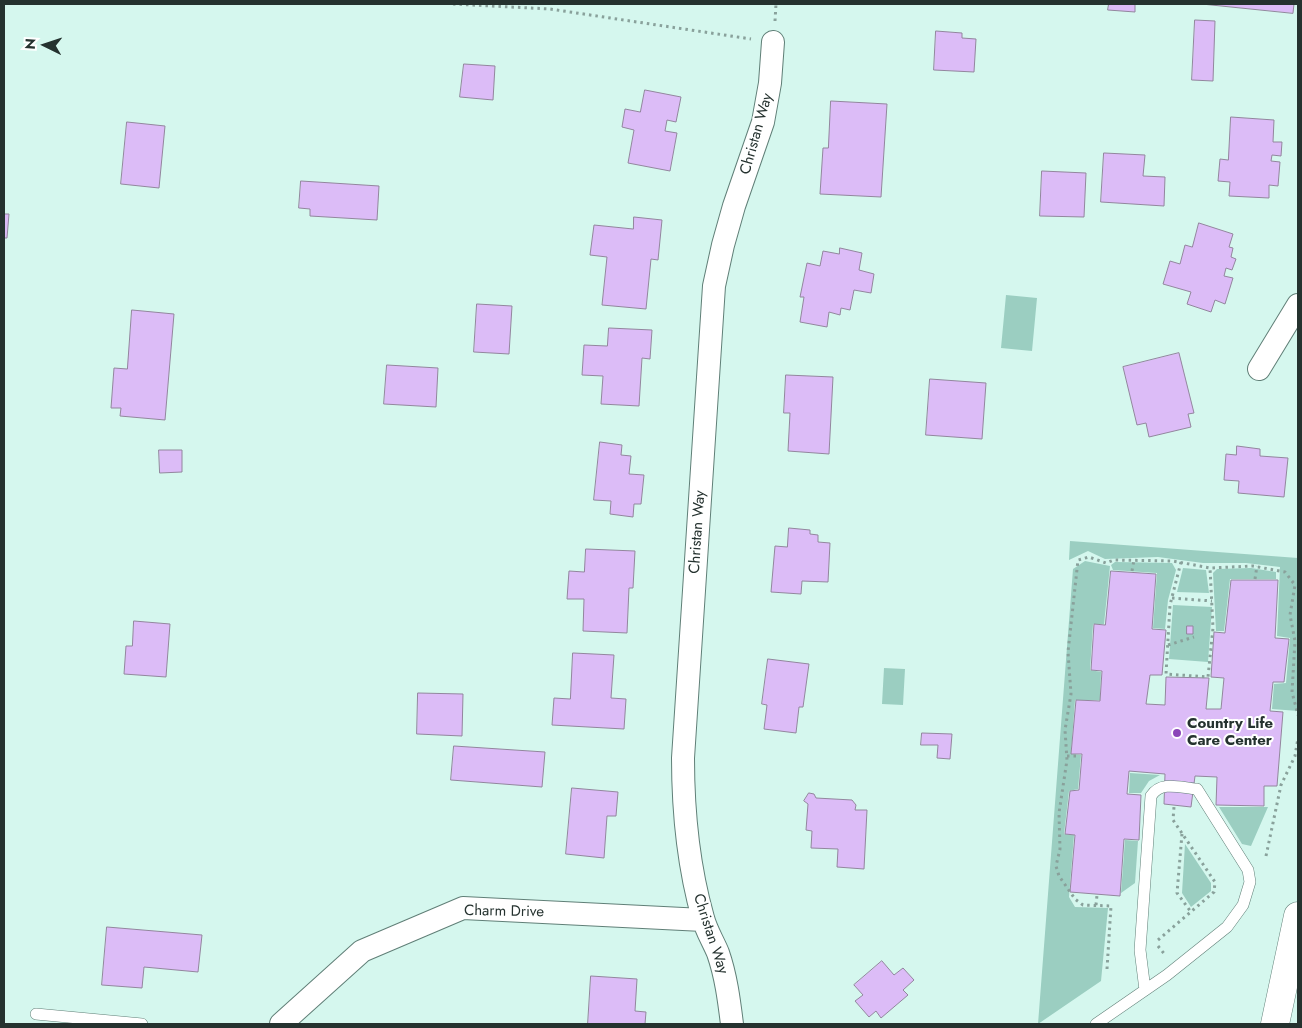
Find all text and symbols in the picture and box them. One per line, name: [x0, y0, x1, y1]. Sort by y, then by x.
north arrow: [20, 20, 70, 70]
text: N: [20, 38, 40, 50]
street label: Christan Way: [737, 91, 777, 177]
street label: Christan Way: [686, 490, 710, 574]
place label: Country Life Care Center: [1187, 715, 1273, 750]
marker: Country Life Care Center: [1171, 727, 1183, 739]
street label: Christan Way: [689, 892, 731, 976]
street label: Charm Drive: [464, 902, 544, 922]

